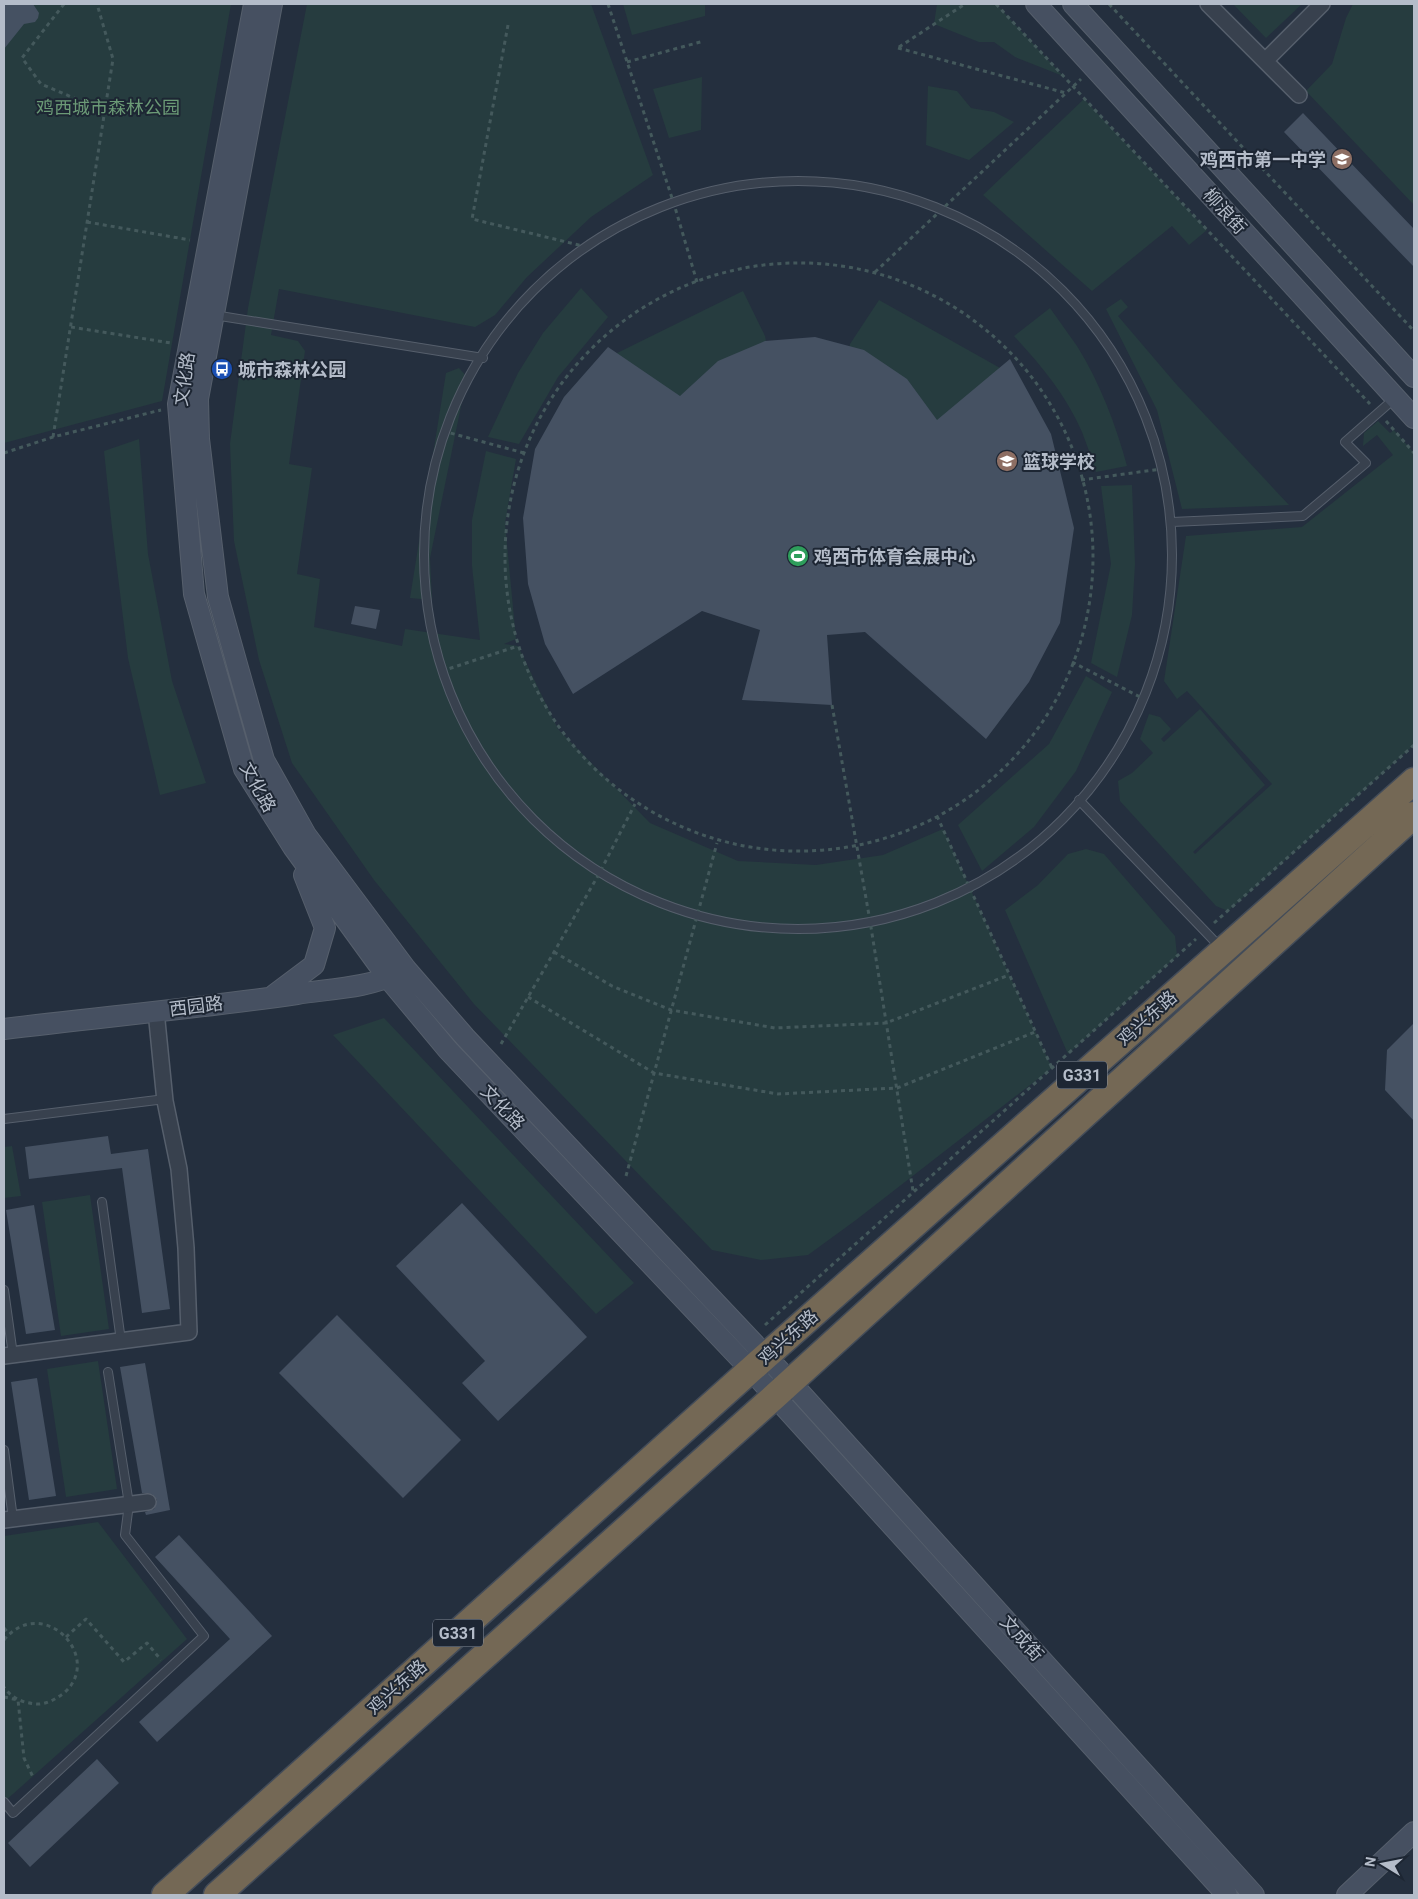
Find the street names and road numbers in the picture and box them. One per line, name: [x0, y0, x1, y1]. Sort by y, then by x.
street label: 柳浪街: [1199, 184, 1251, 238]
street label: 文化路: [170, 351, 198, 407]
street label: 文化路: [236, 758, 280, 816]
street label: 鸡兴东路: [1113, 986, 1181, 1050]
street label: 西园路: [168, 992, 224, 1020]
road number: G331: [1057, 1062, 1107, 1088]
street label: 文化路: [477, 1080, 529, 1134]
street label: 鸡兴东路: [754, 1305, 822, 1369]
street label: 文成街: [996, 1611, 1048, 1665]
road number: G331: [433, 1620, 483, 1646]
street label: 鸡兴东路: [363, 1655, 431, 1719]

